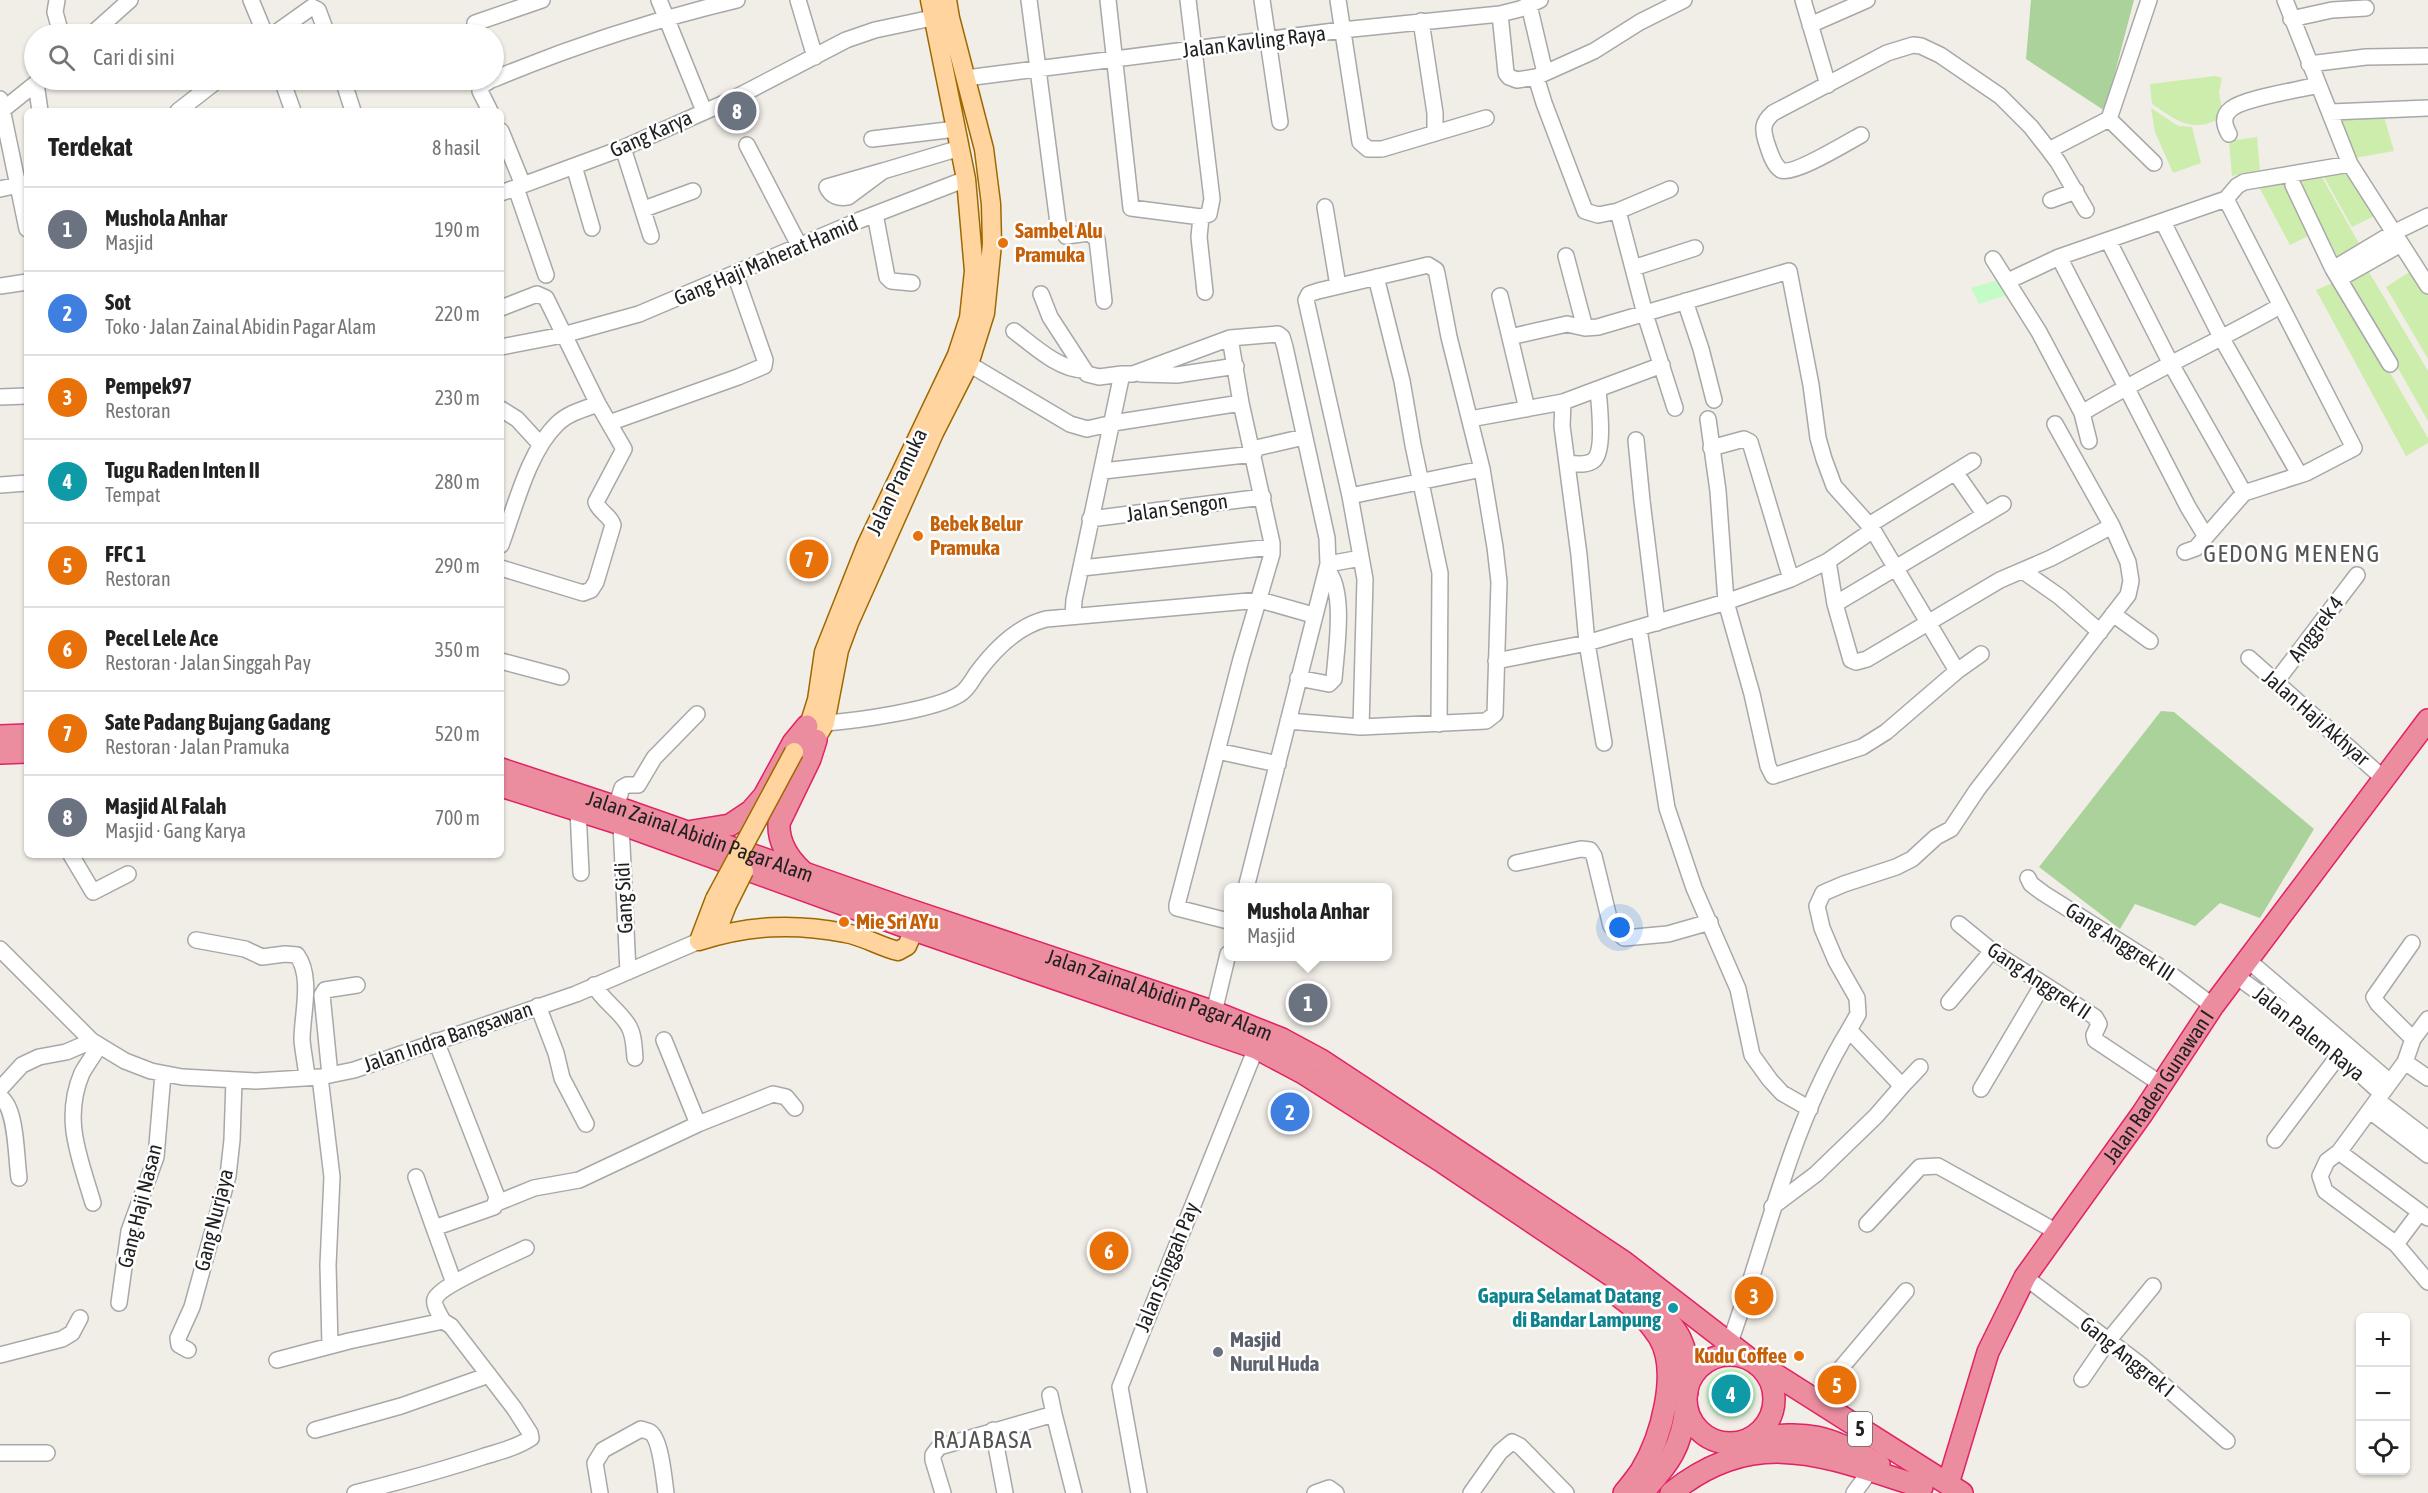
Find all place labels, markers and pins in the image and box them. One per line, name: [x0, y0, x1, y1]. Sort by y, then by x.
pin: 8: [718, 88, 756, 134]
place label: Sambel Alu Pramuka: [1015, 218, 1103, 266]
marker: Sambel Alu Pramuka: [996, 236, 1010, 250]
place label: Bebek Belur Pramuka: [930, 511, 1023, 559]
marker: Bebek Belur Pramuka: [911, 529, 925, 543]
pin: 7: [790, 536, 828, 582]
place label: Mie Sri AYu: [856, 909, 939, 933]
marker: Mie Sri AYu: [837, 915, 851, 929]
pin: 1: [1288, 980, 1328, 1026]
pin: 2: [1270, 1090, 1310, 1134]
pin: 6: [1090, 1228, 1128, 1274]
pin: 3: [1734, 1274, 1774, 1318]
place label: Gapura Selamat Datang di Bandar Lampung: [1478, 1283, 1662, 1331]
marker: Gapura Selamat Datang di Bandar Lampung: [1666, 1301, 1680, 1315]
place label: Masjid Nurul Huda: [1230, 1327, 1320, 1375]
place label: Kudu Coffee: [1694, 1343, 1787, 1367]
marker: Masjid Nurul Huda: [1211, 1345, 1225, 1359]
marker: Kudu Coffee: [1792, 1349, 1806, 1363]
pin: 5: [1818, 1362, 1856, 1408]
pin: 4: [1712, 1372, 1750, 1416]

